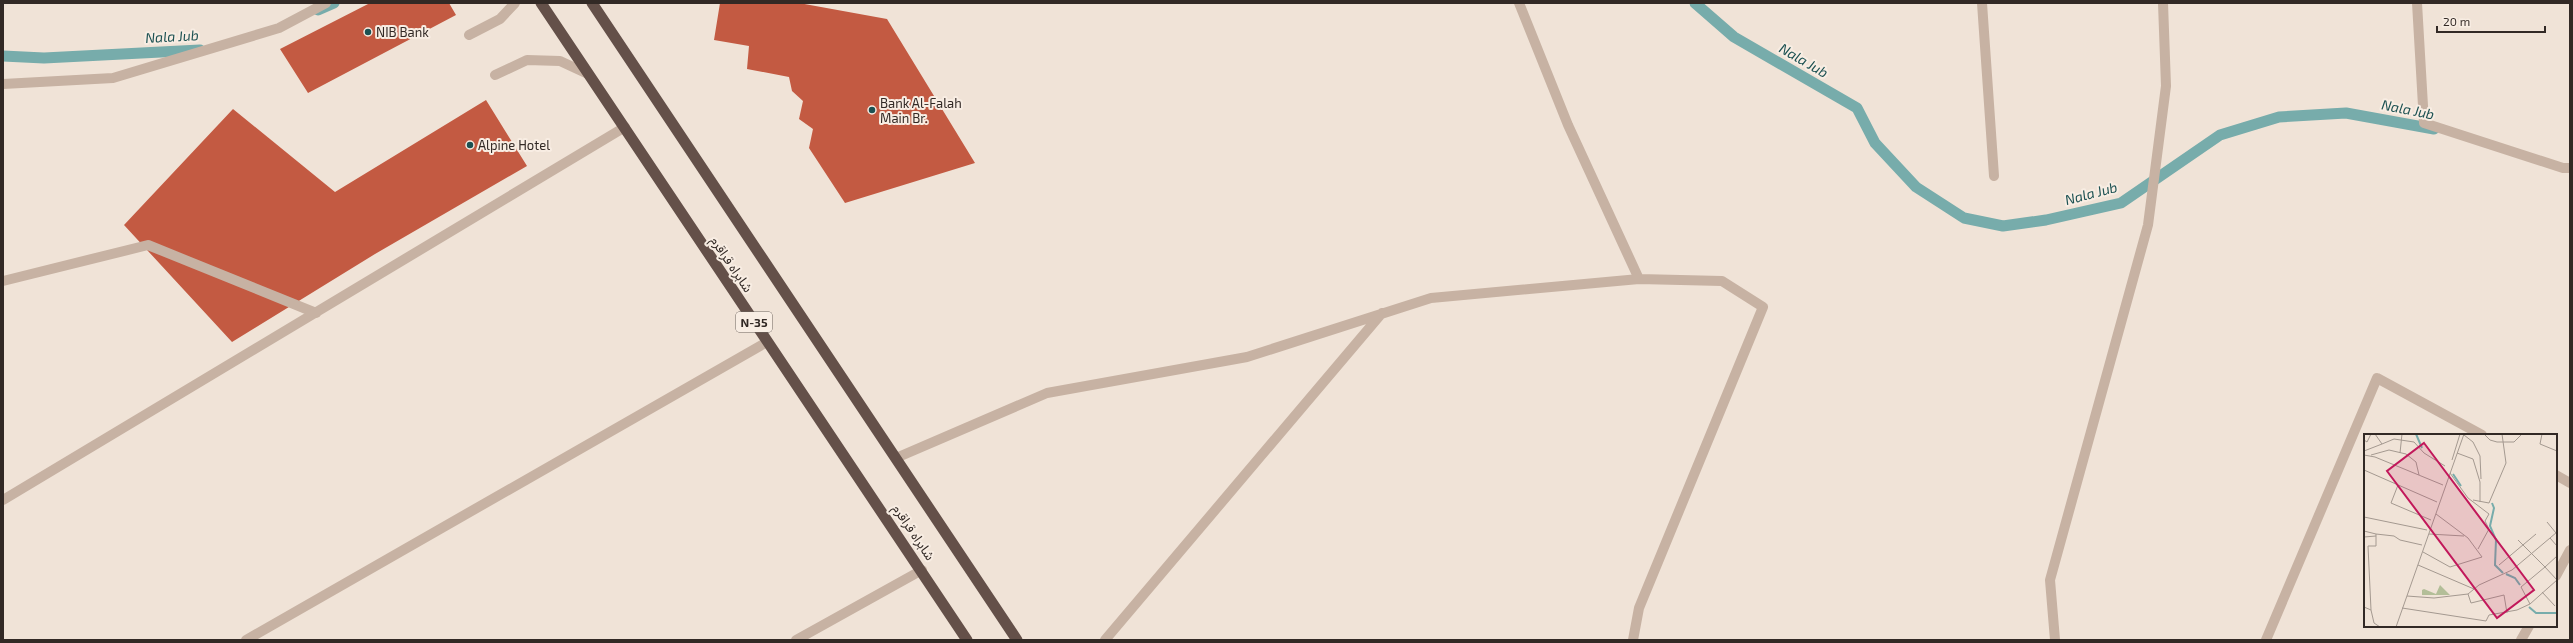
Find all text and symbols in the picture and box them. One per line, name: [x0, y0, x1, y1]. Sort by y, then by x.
scale bar: [2437, 8, 2545, 34]
text: 20 m: [2443, 14, 2470, 28]
place label: NIB Bank: [376, 24, 429, 40]
water label: Nala Jub: [145, 26, 199, 46]
marker: NIB Bank: [363, 27, 373, 37]
water label: Nala Jub: [1777, 39, 1831, 81]
place label: Bank Al-Falah Main Br.: [880, 95, 962, 126]
water label: Nala Jub: [2380, 96, 2436, 122]
marker: Bank Al-Falah Main Br.: [867, 105, 877, 115]
place label: Alpine Hotel: [478, 137, 550, 153]
marker: Alpine Hotel: [465, 140, 475, 150]
water label: Nala Jub: [2063, 178, 2119, 208]
street label: شاہراہ قراقرم: [706, 233, 757, 296]
road number: N-35: [736, 312, 772, 332]
inset map: [2364, 434, 2557, 627]
street label: شاہراہ قراقرم: [888, 501, 939, 564]

